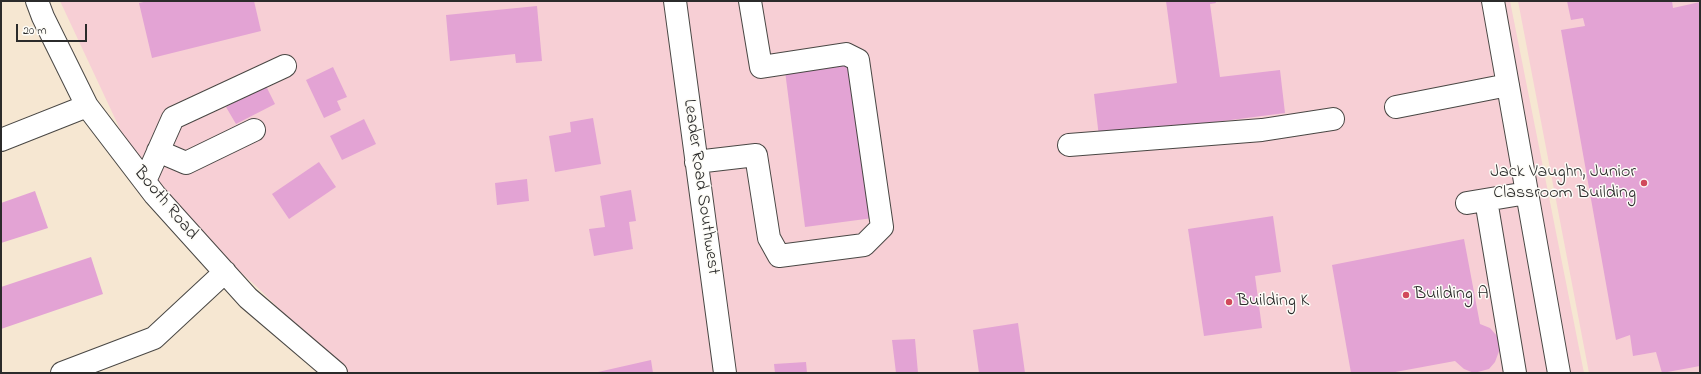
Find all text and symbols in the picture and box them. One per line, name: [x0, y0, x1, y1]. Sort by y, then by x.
scale bar: [18, 16, 89, 42]
text: 20 m: [23, 22, 46, 40]
street label: Leader Road Southwest: [677, 98, 723, 276]
place label: Jack Vaughn, Junior Classroom Building: [1490, 162, 1636, 204]
street label: Booth Road: [128, 163, 202, 245]
marker: Jack Vaughn, Junior Classroom Building: [1639, 178, 1649, 188]
place label: Building A: [1414, 284, 1489, 306]
marker: Building A: [1401, 290, 1411, 300]
place label: Building K: [1237, 291, 1309, 313]
marker: Building K: [1224, 297, 1234, 307]

